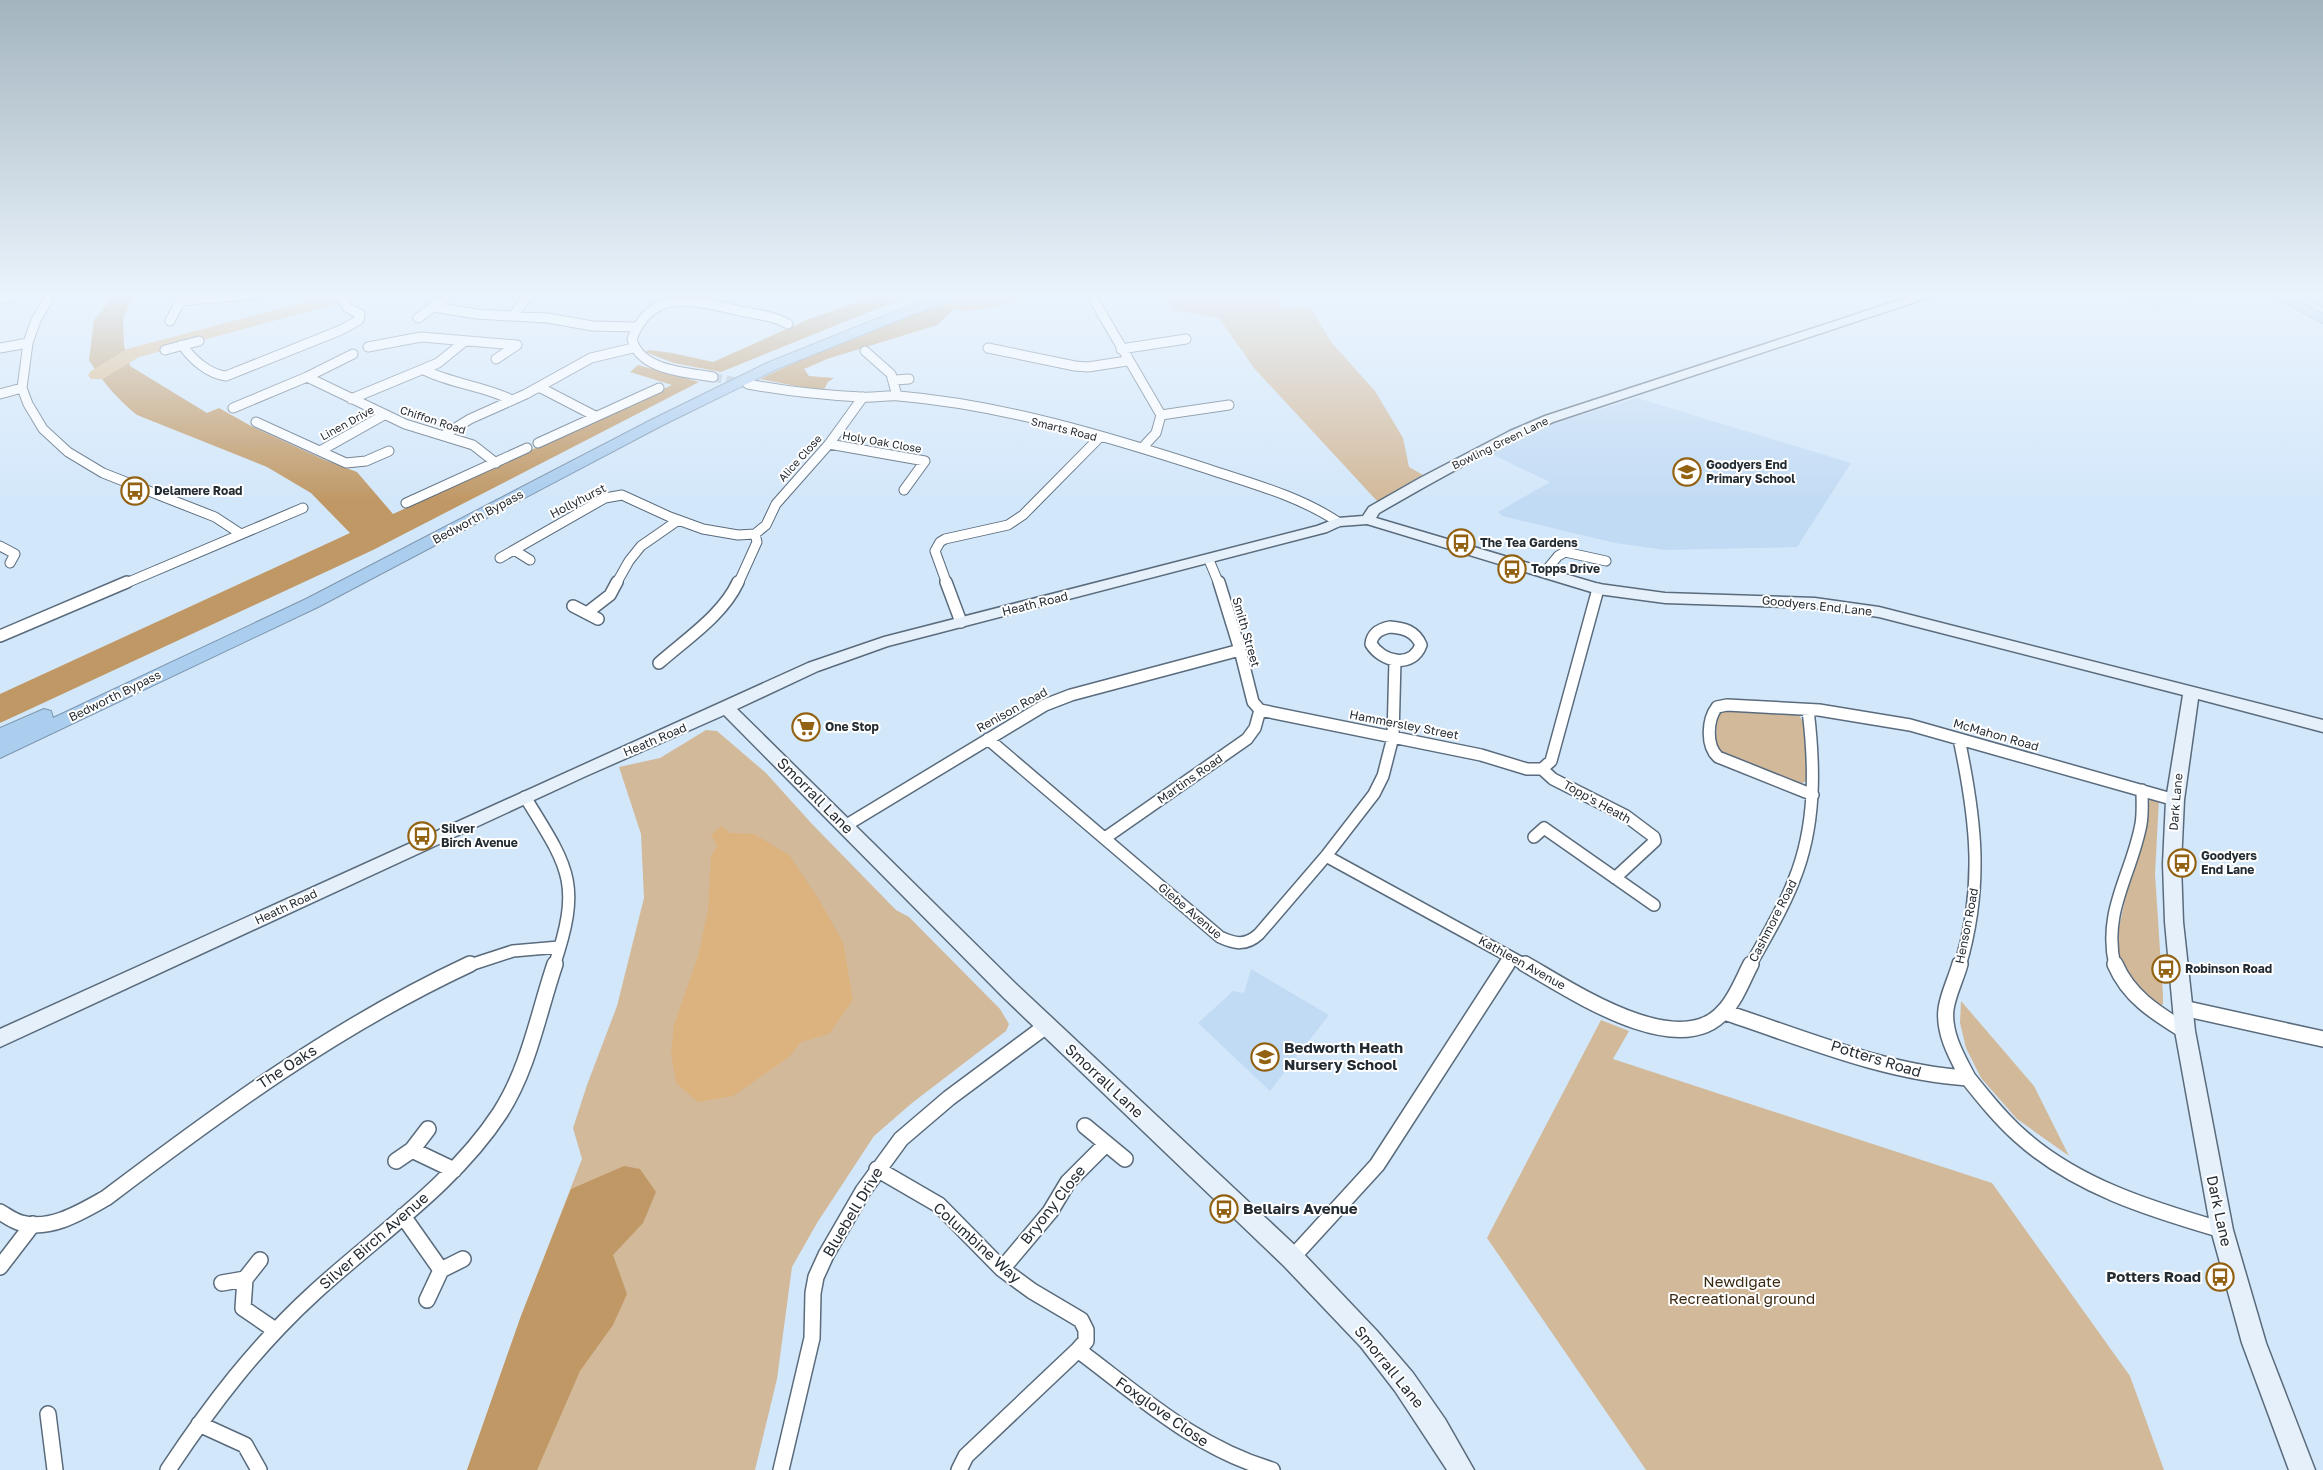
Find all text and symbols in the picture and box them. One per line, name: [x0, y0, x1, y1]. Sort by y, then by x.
street label: Linen Drive: [318, 403, 376, 443]
street label: Chiffon Road: [399, 403, 468, 436]
street label: Smarts Road: [1030, 414, 1098, 443]
street label: Bowling Green Lane: [1450, 414, 1550, 472]
street label: Holy Oak Close: [841, 428, 923, 455]
street label: Alice Close: [775, 432, 824, 484]
school or university icon: Goodyers End Primary School: [1672, 457, 1702, 487]
place label: Goodyers End Primary School: [1706, 457, 1795, 486]
bus stop icon: Delamere Road: [120, 476, 150, 506]
street label: Hollyhurst: [547, 480, 609, 521]
place label: Delamere Road: [154, 483, 243, 498]
street label: Bedworth Bypass: [430, 486, 526, 547]
bus stop icon: The Tea Gardens: [1446, 528, 1476, 558]
place label: The Tea Gardens: [1480, 535, 1578, 550]
bus stop icon: Topps Drive: [1497, 554, 1527, 584]
place label: Topps Drive: [1531, 561, 1600, 576]
street label: Heath Road: [1000, 588, 1069, 619]
street label: Goodyers End Lane: [1761, 592, 1873, 619]
street label: Smith Street: [1229, 595, 1264, 669]
street label: Bedworth Bypass: [66, 667, 163, 724]
street label: Renison Road: [974, 684, 1050, 735]
street label: Hammersley Street: [1348, 707, 1460, 742]
supermarket icon: One Stop: [791, 712, 821, 742]
street label: McMahon Road: [1952, 715, 2041, 754]
street label: Heath Road: [621, 719, 689, 760]
place label: One Stop: [825, 719, 879, 734]
street label: Martins Road: [1154, 751, 1225, 807]
street label: Smorrall Lane: [774, 753, 858, 837]
street label: Dark Lane: [2166, 773, 2185, 831]
street label: Topp's Heath: [1561, 777, 1634, 826]
bus stop icon: Silver Birch Avenue: [407, 821, 437, 851]
place label: Silver Birch Avenue: [441, 821, 518, 850]
bus stop icon: Goodyers End Lane: [2167, 848, 2197, 878]
place label: Goodyers End Lane: [2201, 848, 2257, 877]
street label: Cashmore Road: [1745, 877, 1800, 964]
street label: Glebe Avenue: [1155, 880, 1225, 942]
street label: Heath Road: [252, 886, 319, 928]
street label: Henson Road: [1952, 887, 1981, 965]
street label: Kathleen Avenue: [1476, 932, 1568, 993]
bus stop icon: Robinson Road: [2151, 954, 2181, 984]
place label: Robinson Road: [2185, 961, 2272, 976]
street label: Potters Road: [1829, 1036, 1924, 1080]
place label: Bedworth Heath Nursery School: [1284, 1038, 1403, 1073]
street label: Smorrall Lane: [1062, 1039, 1148, 1121]
street label: The Oaks: [253, 1040, 319, 1092]
school or university icon: Bedworth Heath Nursery School: [1250, 1042, 1280, 1072]
street label: Bryony Close: [1016, 1161, 1089, 1247]
street label: Bluebell Drive: [818, 1163, 886, 1259]
street label: Dark Lane: [2204, 1174, 2236, 1248]
street label: Silver Birch Avenue: [315, 1188, 432, 1292]
bus stop icon: Bellairs Avenue: [1209, 1194, 1239, 1224]
street label: Columbine Way: [930, 1198, 1026, 1287]
place label: Bellairs Avenue: [1243, 1199, 1358, 1217]
bus stop icon: Potters Road: [2205, 1262, 2235, 1292]
place label: Potters Road: [2106, 1267, 2201, 1285]
park label: Newdigate Recreational ground: [1669, 1272, 1815, 1307]
street label: Smorrall Lane: [1351, 1322, 1429, 1411]
street label: Foxglove Close: [1113, 1373, 1213, 1450]

